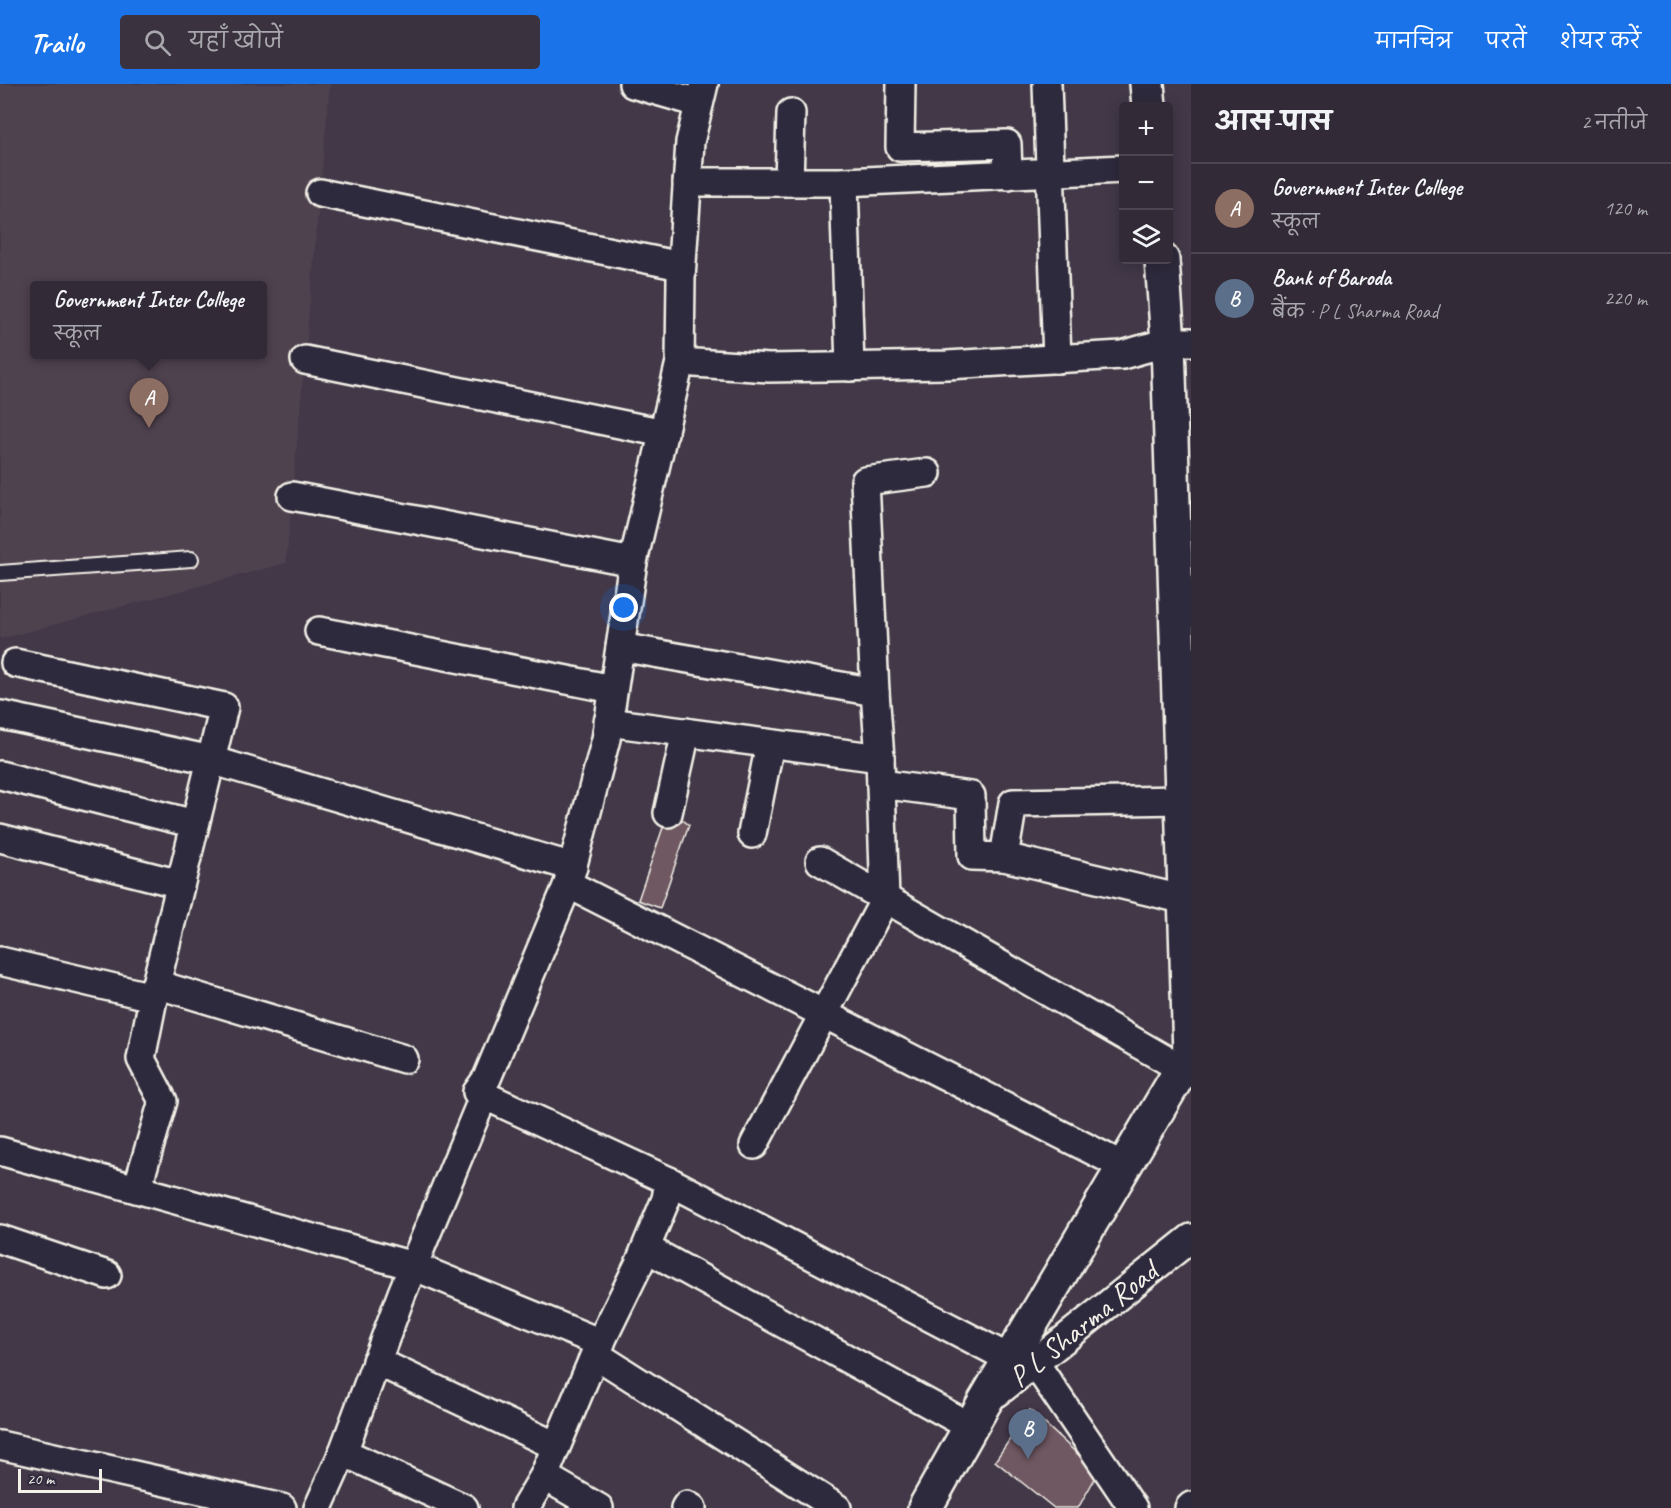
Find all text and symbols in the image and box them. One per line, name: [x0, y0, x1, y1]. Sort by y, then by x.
search box: [120, 15, 540, 69]
text: Trailo: [30, 25, 84, 60]
icon: search: [141, 26, 174, 59]
text: यहाँ खोजें: [189, 27, 283, 55]
text: मानचित्र: [1375, 28, 1452, 54]
text: परतें: [1485, 28, 1527, 54]
text: शेयर करें: [1560, 28, 1641, 54]
map controls: [1119, 102, 1173, 264]
button: +: [1119, 102, 1173, 156]
text: आस-पास: [1215, 105, 1332, 138]
text: 2 नतीजे: [1581, 110, 1647, 135]
button: −: [1119, 156, 1173, 210]
text: Government Inter College: [1272, 174, 1462, 202]
text: A: [1229, 196, 1240, 221]
text: 120 m: [1604, 196, 1647, 221]
text: स्कूल: [1272, 209, 1320, 234]
button: layers: [1119, 210, 1173, 264]
text: Bank of Baroda: [1272, 264, 1391, 292]
popup: [30, 281, 267, 359]
text: Government Inter College: [54, 286, 243, 314]
text: B: [1229, 286, 1240, 311]
text: 220 m: [1604, 286, 1647, 311]
text: बैंक · P L Sharma Road: [1272, 299, 1438, 324]
text: स्कूल: [54, 321, 101, 346]
pin: A: [130, 378, 168, 428]
your location: [609, 593, 638, 622]
street label: P L Sharma Road: [1001, 1250, 1168, 1396]
pin: B: [1008, 1410, 1048, 1459]
scale bar: [18, 1466, 102, 1494]
text: 20 m: [27, 1469, 54, 1489]

